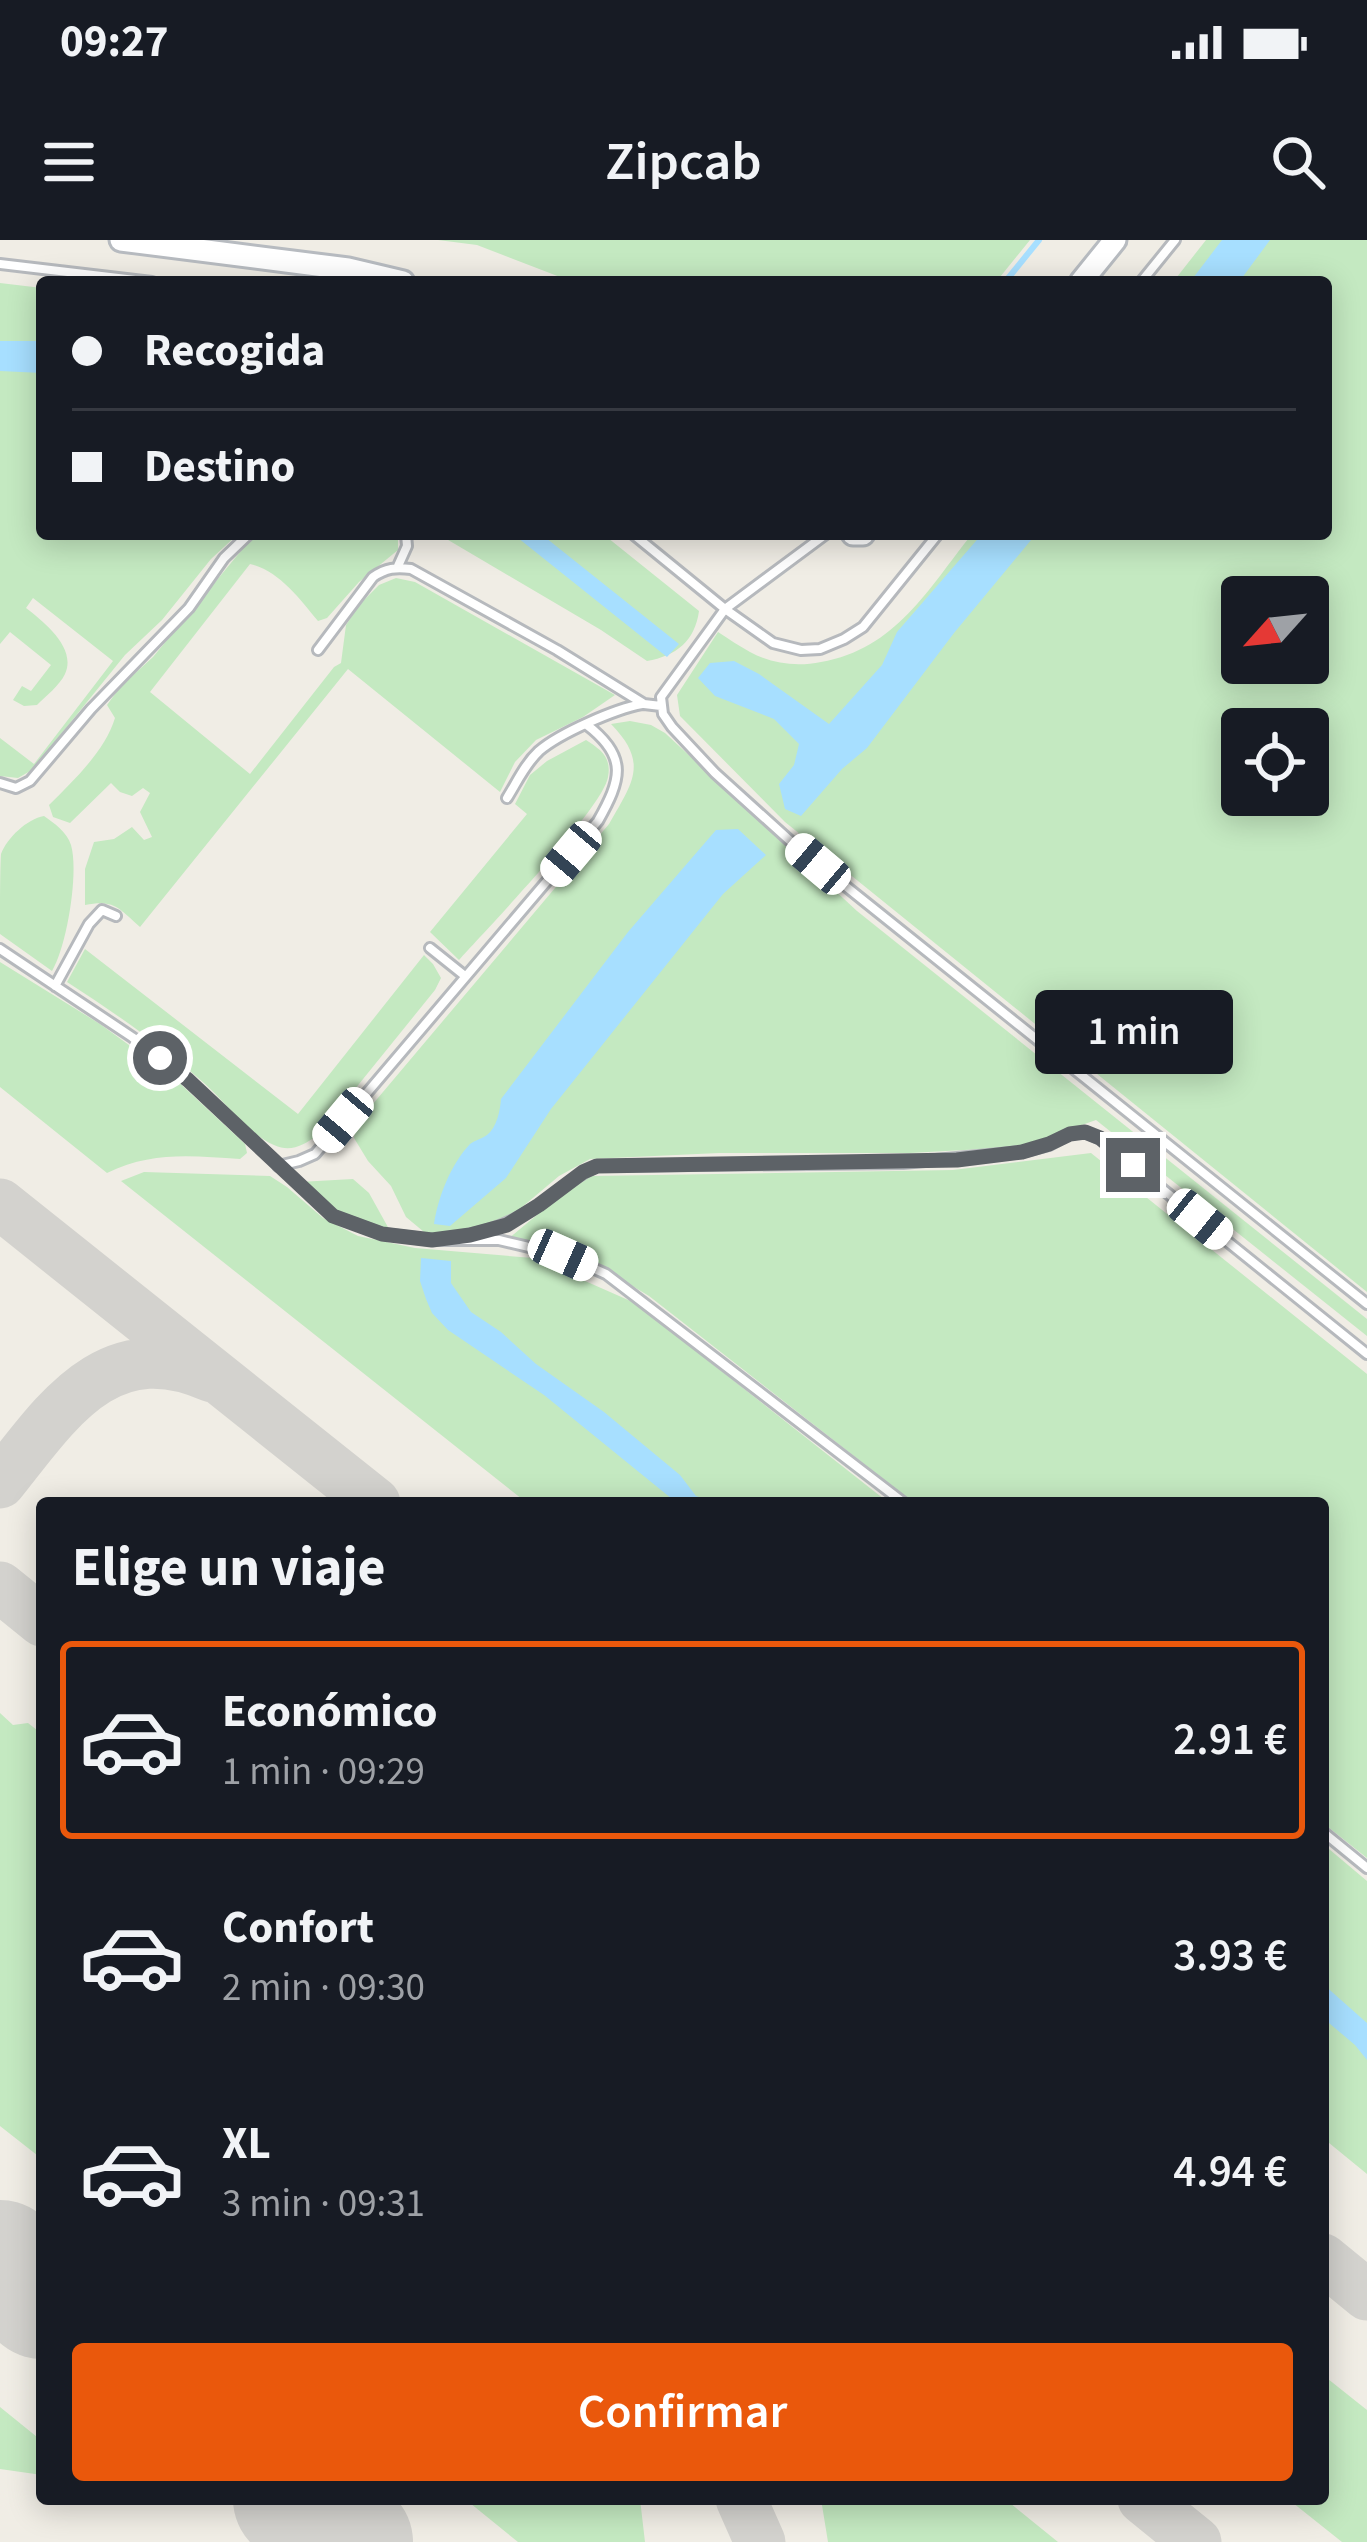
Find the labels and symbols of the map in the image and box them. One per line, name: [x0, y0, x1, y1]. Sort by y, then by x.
north arrow: [1221, 576, 1329, 684]
car: [534, 815, 608, 893]
car: [779, 827, 857, 901]
callout: 1 min: [1034, 991, 1232, 1075]
route start: [133, 1031, 187, 1085]
car: [306, 1081, 380, 1159]
route end: [1106, 1138, 1160, 1192]
car: [1161, 1182, 1239, 1256]
car: [523, 1224, 603, 1286]

